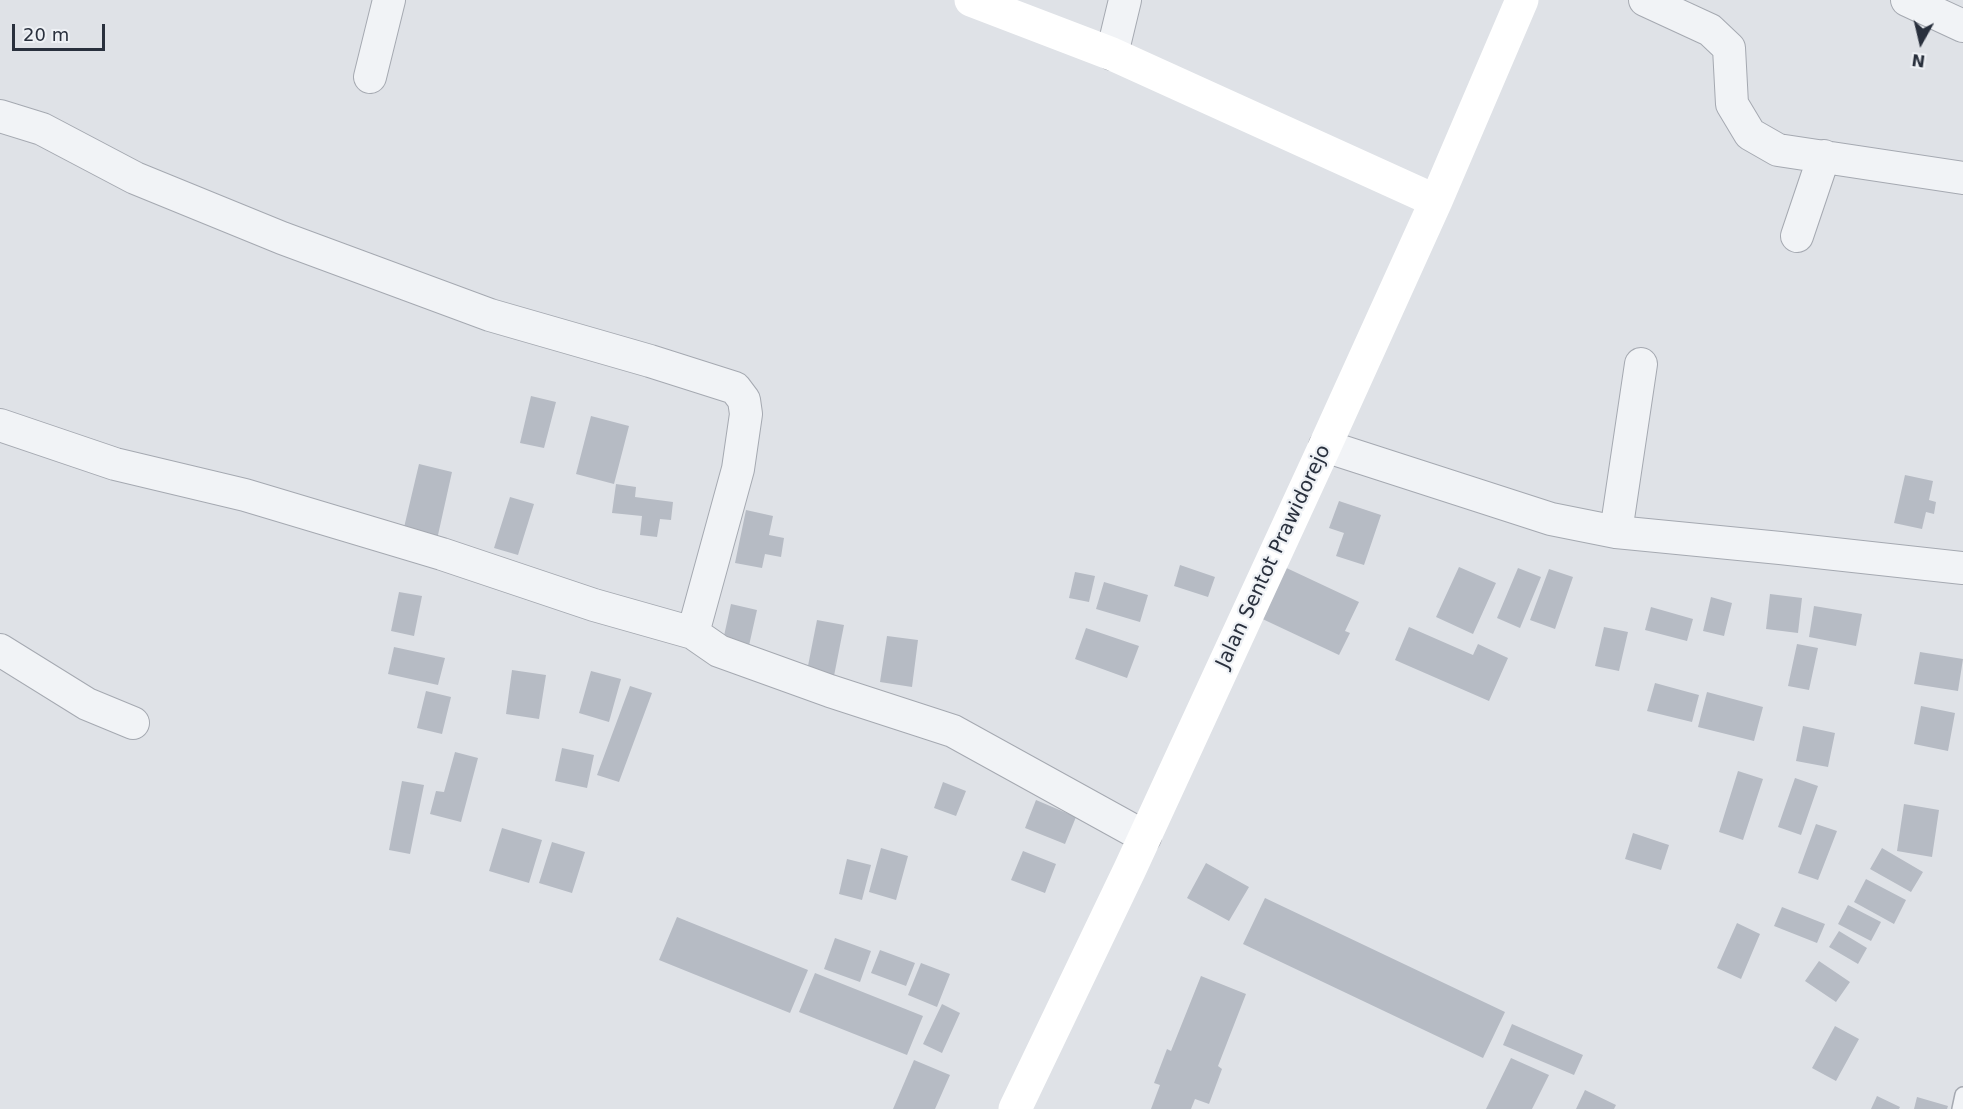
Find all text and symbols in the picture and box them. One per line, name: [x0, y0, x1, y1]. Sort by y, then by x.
scale bar: [15, 12, 108, 50]
north arrow: [1891, 12, 1951, 72]
text: 20 m: [23, 24, 69, 45]
text: N: [1910, 50, 1926, 71]
street label: Jalan Sentot Prawidorejo: [1212, 441, 1336, 673]

